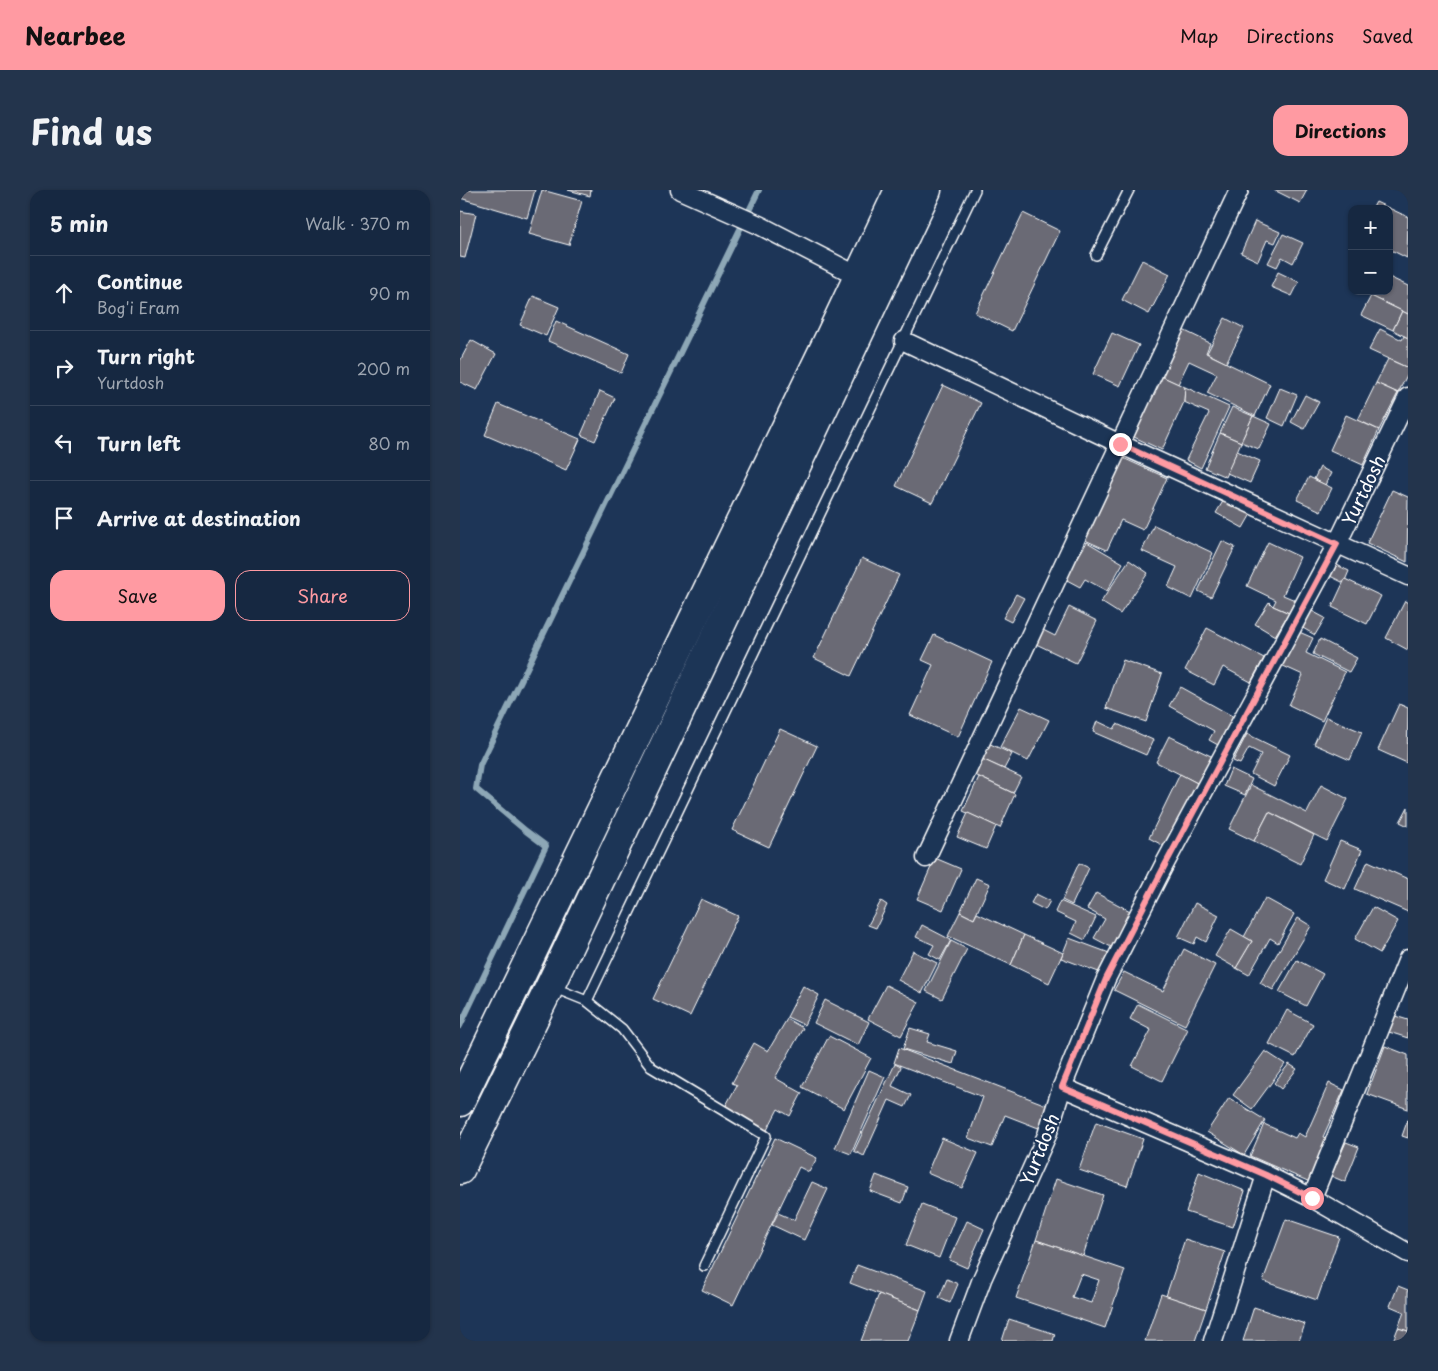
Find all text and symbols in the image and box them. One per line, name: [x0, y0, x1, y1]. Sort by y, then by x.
text: Nearbee: [25, 17, 126, 53]
text: Map: [1180, 22, 1218, 49]
text: Directions: [1246, 22, 1334, 49]
text: Saved: [1362, 22, 1413, 49]
text: Find us: [30, 104, 152, 157]
button: Directions: [1273, 105, 1408, 156]
map controls: [1348, 205, 1393, 295]
button: +: [1348, 205, 1393, 250]
text: 5 min: [50, 207, 108, 239]
text: Walk · 370 m: [305, 211, 410, 235]
button: −: [1348, 250, 1393, 295]
text: Continue: [97, 267, 183, 295]
icon: ahead: [50, 279, 78, 307]
text: 90 m: [369, 281, 410, 305]
text: Bog'i Eram: [97, 295, 180, 319]
text: Turn right: [97, 342, 195, 370]
icon: right: [50, 354, 78, 382]
text: 200 m: [357, 356, 410, 380]
text: Yurtdosh: [97, 370, 164, 394]
icon: left: [50, 429, 78, 457]
text: Turn left: [97, 429, 181, 457]
text: 80 m: [368, 431, 410, 455]
route end: [1109, 433, 1132, 456]
street label: Yurtdosh: [1334, 450, 1392, 530]
icon: arrive: [50, 504, 78, 532]
text: Arrive at destination: [97, 504, 301, 532]
button: Save: [50, 570, 225, 621]
button: Share: [235, 570, 410, 621]
street label: Yurtdosh: [1012, 1109, 1066, 1189]
route start: [1301, 1187, 1324, 1210]

